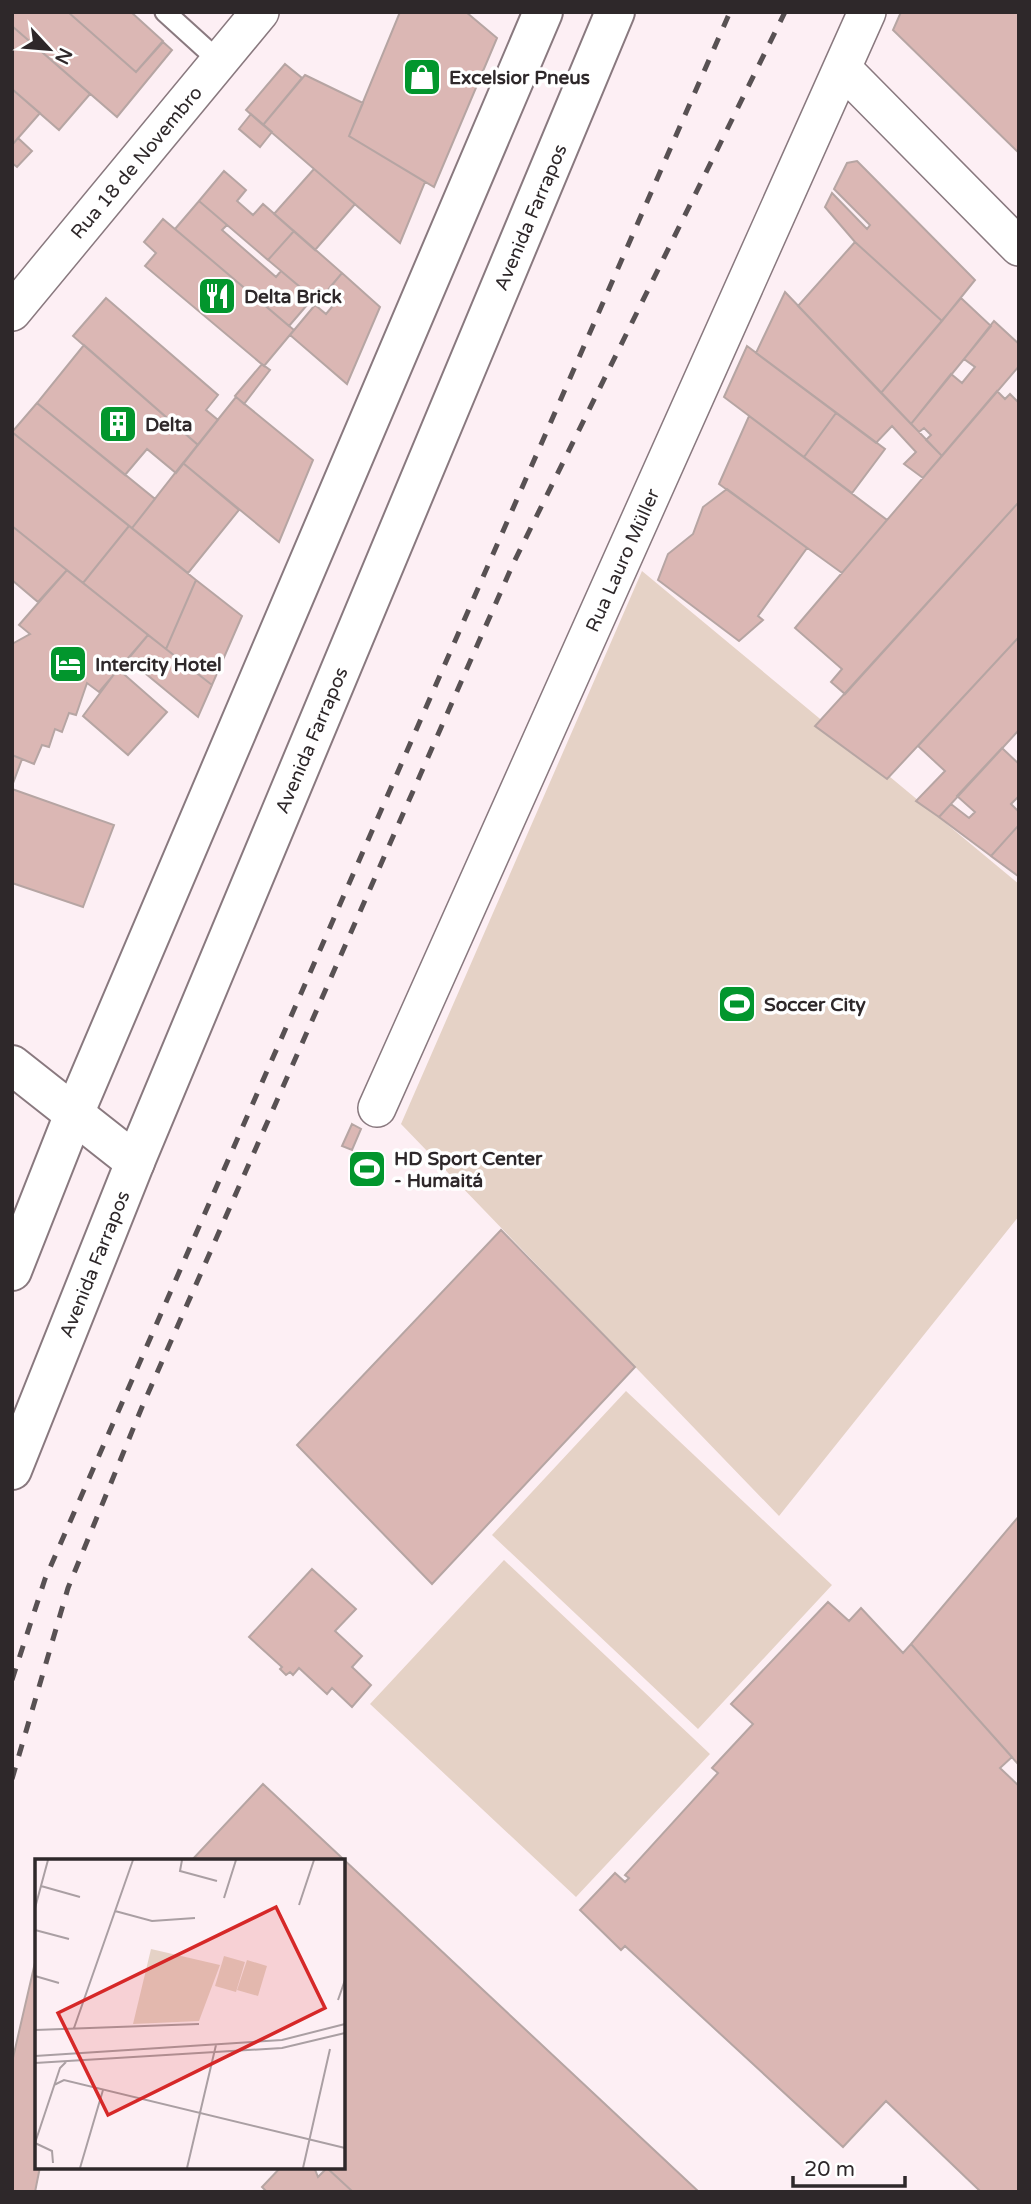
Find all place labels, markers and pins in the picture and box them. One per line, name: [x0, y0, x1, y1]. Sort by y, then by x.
shop icon: Excelsior Pneus: [401, 56, 443, 98]
place label: Excelsior Pneus: [449, 67, 590, 89]
restaurant icon: Delta Brick: [196, 275, 238, 317]
place label: Delta Brick: [244, 286, 342, 308]
building icon: Delta: [97, 403, 139, 445]
place label: Delta: [145, 414, 192, 436]
hotel icon: Intercity Hotel: [47, 643, 89, 685]
place label: Intercity Hotel: [95, 654, 222, 677]
sports icon: Soccer City: [716, 983, 758, 1025]
place label: Soccer City: [764, 994, 866, 1017]
sports icon: HD Sport Center - Humaitá: [346, 1148, 388, 1190]
place label: HD Sport Center - Humaitá: [394, 1148, 543, 1192]

